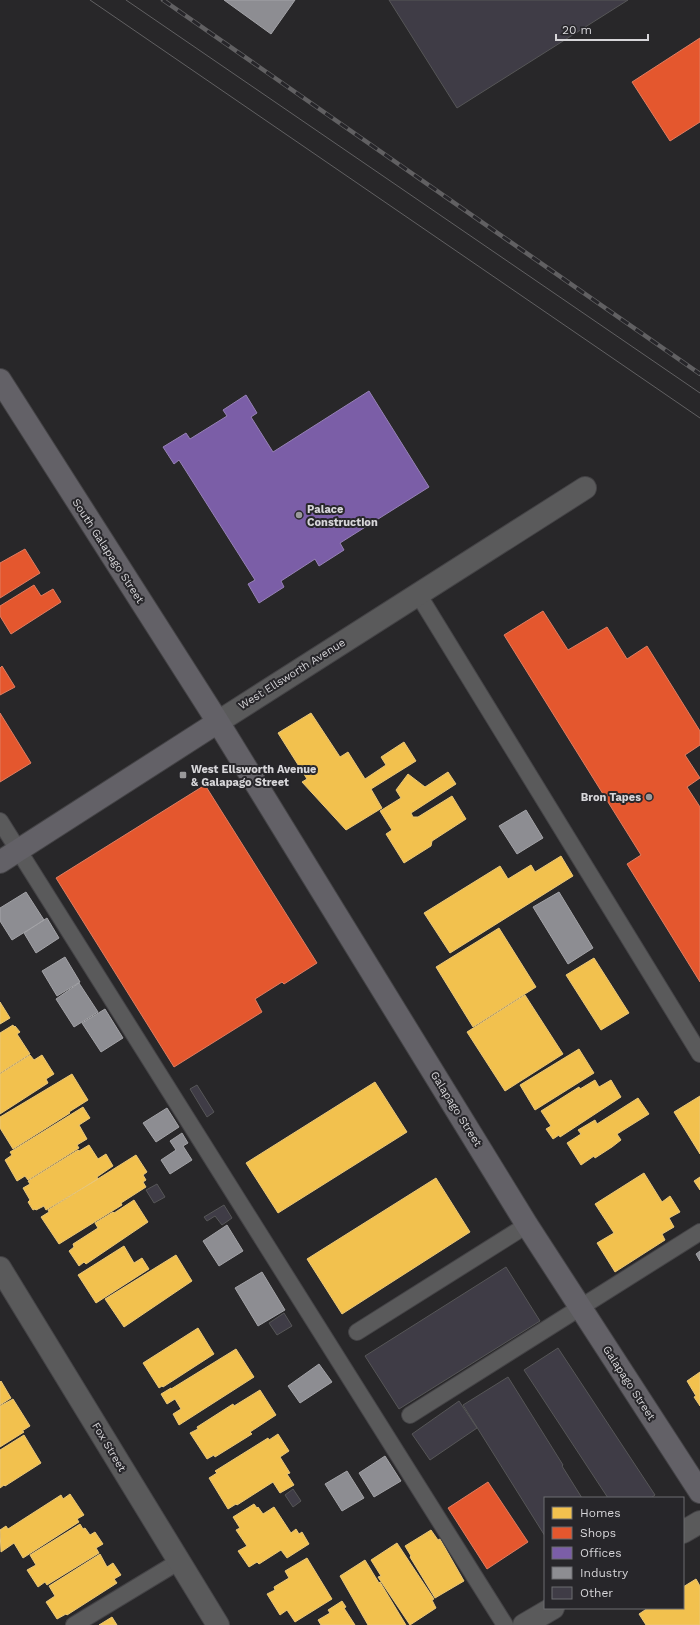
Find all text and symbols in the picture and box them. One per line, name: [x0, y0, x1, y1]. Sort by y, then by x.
scale bar: [556, 16, 648, 42]
text: 20 m: [562, 23, 592, 37]
street label: South Galapago Street: [69, 496, 147, 606]
place label: Palace Construction: [307, 503, 378, 529]
marker: Palace Construction: [294, 510, 304, 520]
street label: West Ellsworth Avenue: [236, 636, 348, 712]
place label: West Ellsworth Avenue & Galapago Street: [191, 763, 316, 789]
marker: West Ellsworth Avenue & Galapago Street: [178, 770, 188, 780]
place label: Bron Tapes: [581, 791, 641, 804]
marker: Bron Tapes: [644, 792, 654, 802]
street label: Galapago Street: [428, 1069, 485, 1149]
street label: Galapago Street: [600, 1343, 658, 1423]
street label: Fox Street: [89, 1420, 129, 1474]
legend: [544, 1497, 684, 1609]
text: Homes: [580, 1506, 621, 1520]
text: Shops: [580, 1526, 616, 1540]
text: Offices: [580, 1546, 622, 1560]
text: Industry: [580, 1566, 629, 1580]
text: Other: [580, 1586, 613, 1600]

